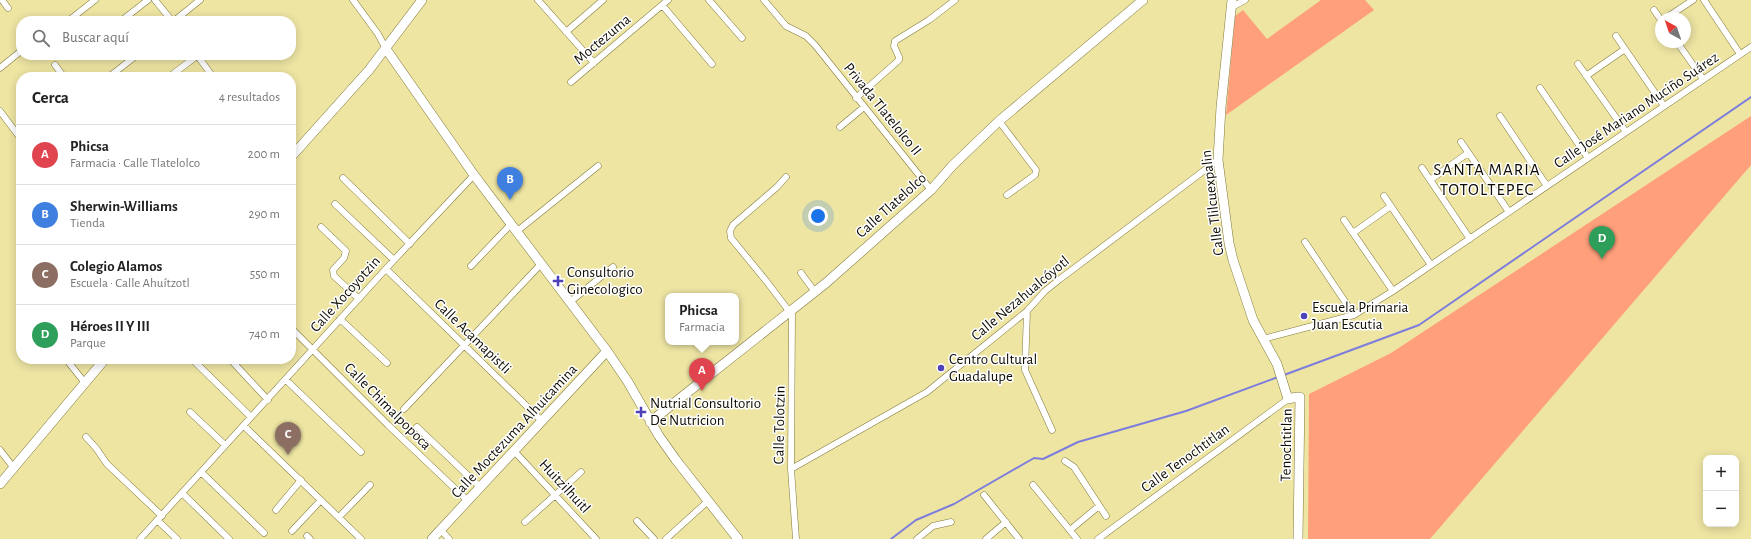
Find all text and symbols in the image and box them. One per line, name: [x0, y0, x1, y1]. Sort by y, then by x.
street label: Moctezuma: [571, 11, 634, 67]
north arrow: [1655, 12, 1691, 48]
search box: [16, 16, 296, 60]
icon: search: [30, 27, 52, 49]
text: Buscar aquí: [62, 30, 129, 45]
street label: Calle José Mariano Muciño Suárez: [1551, 50, 1721, 171]
street label: Privada Tlatelolco II: [841, 60, 924, 158]
text: Cerca: [32, 89, 69, 106]
text: 4 resultados: [219, 91, 280, 104]
text: Phicsa: [70, 139, 109, 154]
text: A: [41, 148, 49, 161]
text: 200 m: [248, 148, 280, 161]
street label: Calle Tlilcuexpalin: [1199, 149, 1226, 257]
text: Farmacia · Calle Tlatelolco: [70, 157, 200, 170]
district label: SANTA MARIA TOTOLTEPEC: [1433, 161, 1541, 198]
pin: B: [497, 167, 523, 200]
street label: Calle Tlatelolco: [853, 170, 929, 241]
text: Sherwin-Williams: [70, 199, 178, 214]
your location: [808, 206, 828, 226]
text: B: [41, 208, 49, 221]
text: 290 m: [249, 208, 280, 221]
text: Tienda: [70, 217, 105, 230]
pin: D: [1589, 226, 1615, 259]
street label: Calle Nezahualcóyotl: [969, 253, 1072, 344]
street label: Calle Xocoyotzin: [308, 254, 383, 335]
text: Colegio Alamos: [70, 259, 162, 274]
place label: Consultorio Ginecologico: [567, 265, 643, 297]
text: C: [42, 268, 48, 281]
text: 550 m: [250, 268, 280, 281]
marker: Consultorio Ginecologico: [552, 275, 564, 287]
text: Escuela · Calle Ahuítzotl: [70, 277, 190, 290]
popup: [665, 293, 739, 345]
street label: Calle Acamapistli: [431, 296, 514, 377]
place label: Escuela Primaria Juan Escutia: [1312, 300, 1409, 332]
text: Phicsa: [679, 303, 718, 318]
marker: Escuela Primaria Juan Escutia: [1299, 311, 1309, 321]
text: Héroes II Y III: [70, 319, 150, 334]
text: Farmacia: [679, 321, 725, 334]
text: D: [41, 328, 49, 341]
text: 740 m: [249, 328, 280, 341]
text: Parque: [70, 337, 106, 350]
place label: Centro Cultural Guadalupe: [949, 352, 1037, 384]
pin: A: [689, 358, 715, 391]
street label: Calle Chimalpopoca: [341, 360, 434, 453]
street label: Calle Moctezuma Alhuicamina: [449, 361, 580, 501]
marker: Centro Cultural Guadalupe: [936, 363, 946, 373]
street label: Calle Tolotzin: [771, 386, 788, 464]
place label: Nutrial Consultorio De Nutricion: [650, 396, 761, 428]
marker: Nutrial Consultorio De Nutricion: [635, 406, 647, 418]
street label: Tenochtitlan: [1278, 408, 1295, 482]
pin: C: [275, 422, 301, 455]
street label: Calle Tenochtitlan: [1138, 422, 1232, 495]
map controls: [1703, 455, 1739, 527]
button: +: [1703, 455, 1739, 491]
street label: Huitzilhuitl: [536, 457, 593, 516]
button: −: [1703, 491, 1739, 527]

